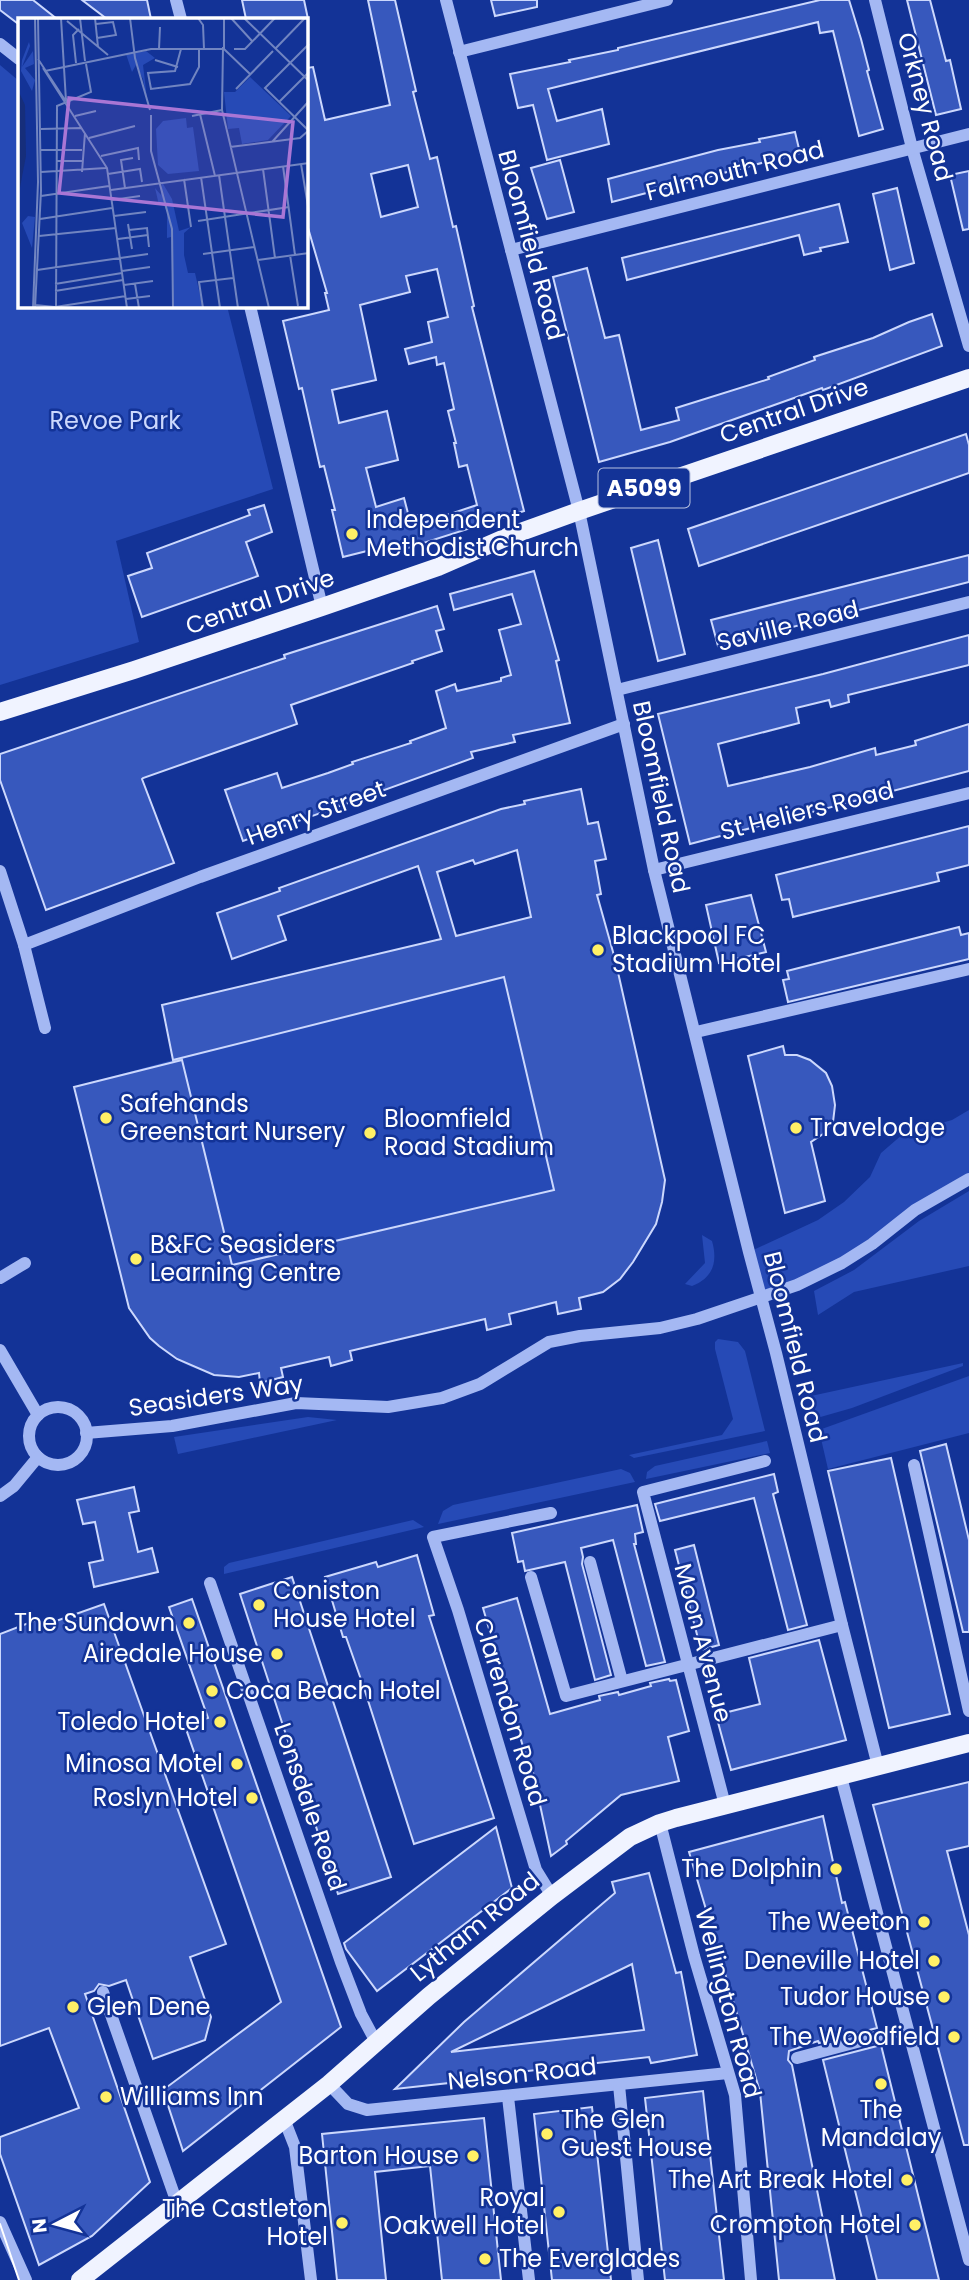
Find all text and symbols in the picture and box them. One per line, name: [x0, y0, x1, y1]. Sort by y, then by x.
inset map: [18, 18, 308, 308]
street label: Orkney Road: [890, 29, 961, 185]
street label: Falmouth Road: [642, 132, 827, 209]
street label: Bloomfield Road: [490, 146, 573, 344]
street label: Central Drive: [715, 370, 873, 451]
park label: Revoe Park: [49, 404, 181, 437]
road number: A5099: [598, 468, 690, 508]
place label: Independent Methodist Church: [366, 503, 579, 564]
marker: Independent Methodist Church: [344, 526, 360, 542]
street label: Central Drive: [181, 561, 339, 642]
street label: Saville Road: [713, 592, 862, 659]
street label: Bloomfield Road: [625, 698, 698, 896]
street label: Henry Street: [242, 772, 390, 853]
street label: St Heliers Road: [717, 773, 897, 848]
place label: Blackpool FC Stadium Hotel: [612, 919, 781, 980]
marker: Blackpool FC Stadium Hotel: [590, 942, 606, 958]
place label: Safehands Greenstart Nursery: [120, 1087, 346, 1148]
place label: Bloomfield Road Stadium: [384, 1102, 554, 1163]
marker: Safehands Greenstart Nursery: [98, 1110, 114, 1126]
place label: Travelodge: [810, 1111, 945, 1144]
marker: Travelodge: [788, 1120, 804, 1136]
marker: Bloomfield Road Stadium: [362, 1125, 378, 1141]
place label: B&FC Seasiders Learning Centre: [150, 1228, 341, 1289]
street label: Bloomfield Road: [756, 1248, 835, 1446]
marker: B&FC Seasiders Learning Centre: [128, 1251, 144, 1267]
street label: Seasiders Way: [127, 1367, 306, 1424]
street label: Moon Avenue: [666, 1560, 741, 1726]
place label: Coniston House Hotel: [273, 1574, 416, 1635]
marker: Coniston House Hotel: [251, 1597, 267, 1613]
place label: The Sundown: [14, 1606, 175, 1639]
street label: Clarendon Road: [466, 1613, 555, 1810]
marker: The Sundown: [181, 1615, 197, 1631]
place label: Airedale House: [83, 1637, 263, 1670]
marker: Airedale House: [269, 1646, 285, 1662]
place label: Coca Beach Hotel: [226, 1674, 441, 1707]
marker: Coca Beach Hotel: [204, 1683, 220, 1699]
place label: Toledo Hotel: [57, 1705, 206, 1738]
marker: Toledo Hotel: [212, 1714, 228, 1730]
street label: Lonsdale Road: [266, 1718, 355, 1895]
place label: Minosa Motel: [65, 1747, 223, 1780]
marker: Minosa Motel: [229, 1756, 245, 1772]
place label: Roslyn Hotel: [93, 1781, 238, 1814]
marker: Roslyn Hotel: [244, 1790, 260, 1806]
place label: The Dolphin: [681, 1852, 822, 1885]
marker: The Dolphin: [828, 1861, 844, 1877]
street label: Lytham Road: [403, 1864, 546, 1989]
street label: Wellington Road: [687, 1904, 770, 2102]
place label: The Weeton: [768, 1905, 910, 1938]
marker: The Weeton: [916, 1914, 932, 1930]
place label: Deneville Hotel: [744, 1944, 920, 1977]
marker: Deneville Hotel: [926, 1953, 942, 1969]
place label: Tudor House: [780, 1980, 930, 2013]
marker: Tudor House: [936, 1989, 952, 2005]
place label: Glen Dene: [87, 1990, 210, 2023]
marker: Glen Dene: [65, 1999, 81, 2015]
place label: The Woodfield: [769, 2020, 940, 2053]
marker: The Woodfield: [946, 2029, 962, 2045]
street label: Nelson Road: [446, 2049, 598, 2098]
marker: The Mandalay: [873, 2076, 889, 2092]
place label: Williams Inn: [120, 2080, 264, 2113]
marker: Williams Inn: [98, 2089, 114, 2105]
place label: The Mandalay: [821, 2093, 942, 2154]
place label: The Glen Guest House: [561, 2103, 712, 2164]
marker: The Glen Guest House: [539, 2126, 555, 2142]
place label: Barton House: [299, 2139, 459, 2172]
marker: Barton House: [465, 2148, 481, 2164]
place label: The Art Break Hotel: [668, 2163, 893, 2196]
marker: The Art Break Hotel: [899, 2172, 915, 2188]
place label: Royal Oakwell Hotel: [383, 2181, 545, 2242]
north arrow: [21, 2189, 91, 2259]
place label: The Castleton Hotel: [162, 2192, 328, 2253]
marker: Royal Oakwell Hotel: [551, 2204, 567, 2220]
place label: Crompton Hotel: [710, 2208, 901, 2241]
marker: The Castleton Hotel: [334, 2215, 350, 2231]
text: N: [25, 2217, 54, 2234]
marker: Crompton Hotel: [907, 2217, 923, 2233]
place label: The Everglades: [499, 2242, 680, 2275]
marker: The Everglades: [477, 2251, 493, 2267]

